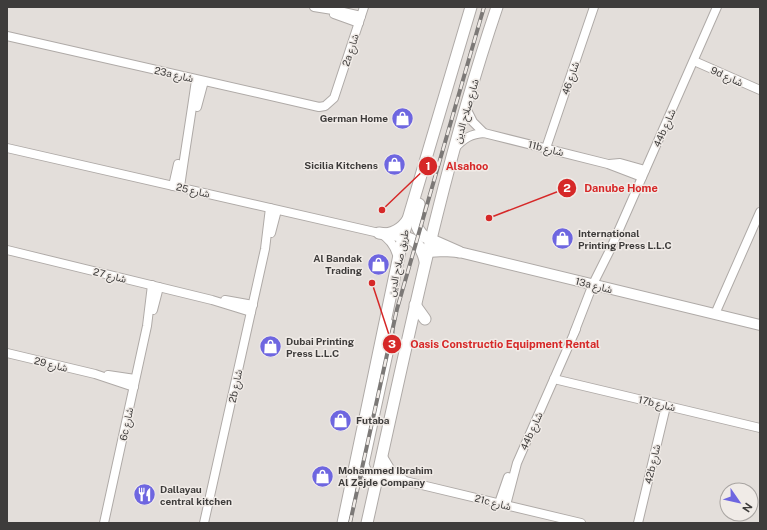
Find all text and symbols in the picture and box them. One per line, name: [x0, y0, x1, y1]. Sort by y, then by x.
street label: 2a شارع: [339, 32, 363, 68]
street label: شارع 46: [559, 60, 583, 97]
street label: 23a شارع: [153, 64, 195, 86]
street label: 9d شارع: [708, 64, 745, 90]
street label: شارع صلاح الدين: [451, 77, 483, 145]
shop icon: German Home: [390, 105, 416, 131]
street label: 44b شارع: [650, 107, 680, 150]
place label: German Home: [320, 112, 388, 124]
street label: 11b شارع: [527, 138, 565, 160]
shop icon: Sicilia Kitchens: [381, 152, 407, 178]
callout: Alsahoo: [418, 155, 496, 178]
place label: Sicilia Kitchens: [304, 159, 378, 171]
text: 1: [425, 159, 431, 173]
text: Alsahoo: [446, 160, 488, 172]
callout: Danube Home: [557, 177, 666, 200]
street label: شارع 25: [174, 180, 211, 202]
text: 2: [563, 181, 571, 195]
text: Danube Home: [584, 182, 658, 194]
shop icon: International Printing Press L.L.C: [550, 226, 576, 252]
place label: International Printing Press L.L.C: [578, 227, 672, 251]
street label: طريق صلاح الدين: [385, 228, 413, 298]
shop icon: Al Bandak Trading: [365, 251, 391, 277]
place label: Al Bandak Trading: [313, 252, 363, 276]
street label: شارع 27: [92, 265, 128, 287]
street label: 13a شارع: [574, 275, 614, 297]
callout: Oasis Constructio Equipment Rental: [382, 332, 607, 355]
shop icon: Dubai Printing Press L.L.C: [257, 334, 283, 360]
place label: Dubai Printing Press L.L.C: [286, 335, 355, 359]
text: 3: [388, 337, 396, 351]
text: Oasis Constructio Equipment Rental: [410, 338, 600, 350]
street label: شارع 29: [33, 354, 69, 376]
street label: 2b شارع: [226, 368, 246, 404]
street label: 17b شارع: [637, 393, 677, 415]
street label: 6c شارع: [117, 406, 137, 442]
shop icon: Futaba: [328, 407, 354, 433]
street label: 44b شارع: [517, 410, 547, 453]
place label: Futaba: [356, 414, 390, 426]
street label: 42b شارع: [642, 443, 664, 485]
shop icon: Mohammed Ibrahim Al Zejde Company: [310, 463, 336, 489]
place label: Mohammed Ibrahim Al Zejde Company: [338, 464, 433, 488]
restaurant icon: Dallayau central kitchen: [132, 482, 158, 508]
north arrow: [719, 482, 759, 522]
place label: Dallayau central kitchen: [160, 483, 232, 507]
street label: 21c شارع: [473, 492, 513, 514]
text: N: [740, 501, 755, 515]

